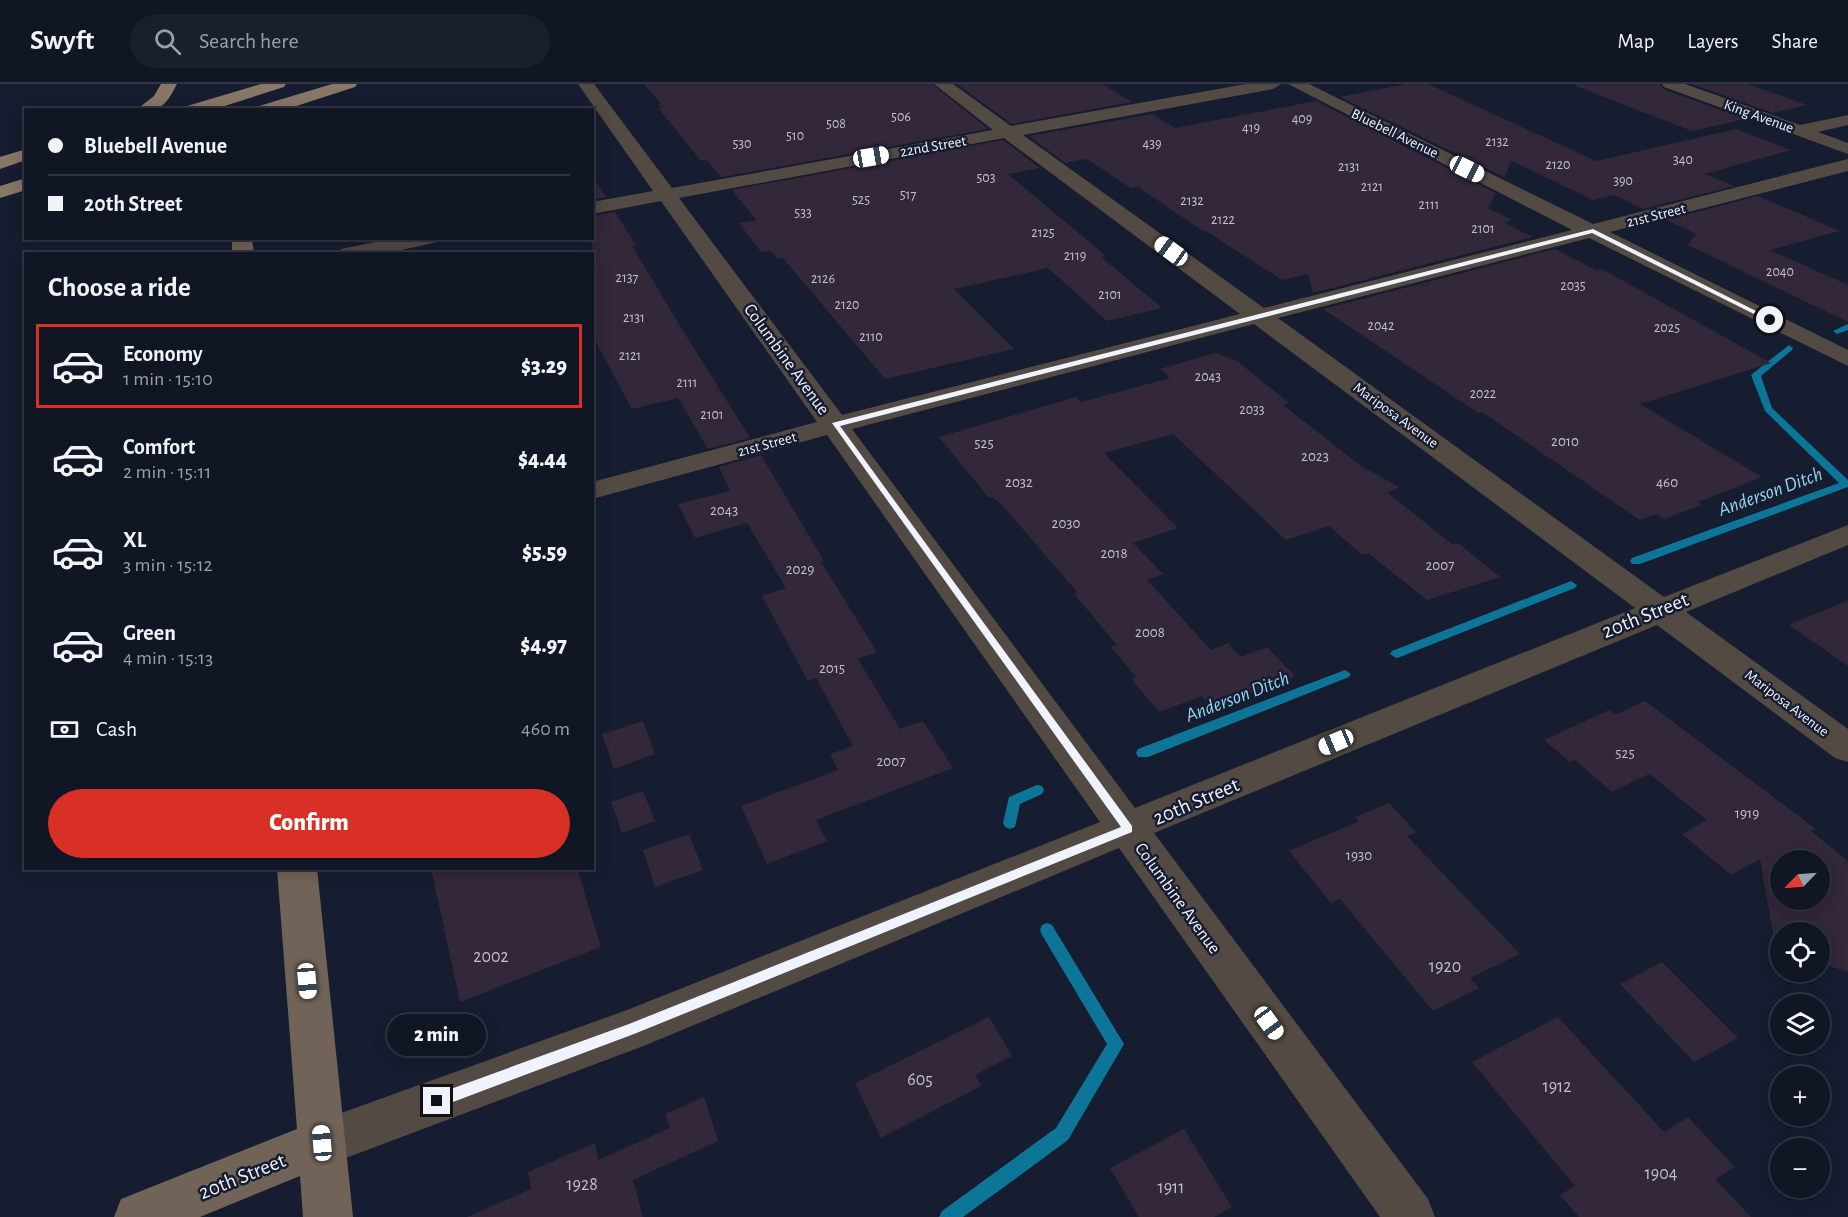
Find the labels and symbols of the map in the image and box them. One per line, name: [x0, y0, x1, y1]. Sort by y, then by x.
street label: King Avenue: [1722, 97, 1796, 136]
street label: Bluebell Avenue: [1349, 106, 1441, 161]
house number: 506: [891, 110, 911, 124]
house number: 409: [1292, 112, 1312, 126]
house number: 508: [826, 117, 846, 131]
house number: 419: [1242, 121, 1260, 135]
house number: 510: [786, 129, 804, 143]
street label: 22nd Street: [899, 133, 968, 160]
house number: 2132: [1485, 135, 1509, 149]
house number: 530: [732, 137, 752, 151]
house number: 439: [1142, 137, 1162, 151]
car: [852, 145, 890, 169]
car: [1447, 153, 1487, 185]
house number: 340: [1673, 153, 1693, 167]
house number: 2120: [1546, 158, 1570, 172]
house number: 2131: [1338, 160, 1360, 174]
house number: 503: [976, 171, 996, 185]
house number: 390: [1613, 174, 1633, 188]
house number: 2121: [1361, 180, 1383, 194]
house number: 517: [900, 188, 916, 202]
house number: 525: [852, 193, 870, 207]
house number: 2132: [1180, 194, 1204, 208]
house number: 2111: [1419, 198, 1439, 212]
street label: 21st Street: [1625, 201, 1687, 230]
house number: 533: [794, 206, 812, 220]
house number: 2122: [1211, 213, 1235, 227]
house number: 2101: [1471, 222, 1495, 236]
house number: 2125: [1031, 226, 1055, 240]
car: [1151, 233, 1191, 269]
house number: 2119: [1064, 249, 1086, 263]
house number: 2040: [1766, 265, 1794, 279]
house number: 2137: [616, 271, 639, 285]
house number: 2126: [811, 272, 835, 286]
house number: 2035: [1560, 279, 1586, 293]
house number: 2101: [1098, 288, 1122, 302]
house number: 2120: [835, 298, 859, 312]
street label: Columbine Avenue: [740, 301, 832, 418]
route start: [1756, 306, 1783, 333]
house number: 2131: [623, 311, 645, 325]
house number: 2042: [1368, 319, 1394, 333]
house number: 2025: [1654, 321, 1680, 335]
house number: 2110: [859, 330, 883, 344]
house number: 2121: [619, 349, 641, 363]
house number: 2043: [1195, 370, 1221, 384]
house number: 2111: [677, 376, 697, 390]
street label: Mariposa Avenue: [1351, 380, 1441, 451]
house number: 2022: [1470, 387, 1496, 401]
house number: 2033: [1239, 403, 1265, 417]
house number: 2101: [700, 408, 724, 422]
street label: 21st Street: [736, 429, 798, 460]
house number: 2010: [1551, 434, 1579, 449]
house number: 525: [974, 436, 994, 451]
house number: 2023: [1301, 449, 1329, 464]
water label: Anderson Ditch: [1715, 464, 1825, 520]
house number: 2032: [1005, 475, 1033, 490]
house number: 460: [1656, 475, 1678, 490]
house number: 2043: [710, 503, 738, 518]
house number: 2030: [1052, 516, 1080, 531]
house number: 2018: [1100, 546, 1128, 561]
house number: 2007: [1426, 558, 1454, 573]
house number: 2029: [786, 562, 814, 577]
street label: 20th Street: [1599, 589, 1692, 642]
house number: 2008: [1135, 625, 1165, 640]
house number: 2015: [819, 661, 845, 676]
street label: Mariposa Avenue: [1742, 667, 1831, 740]
water label: Anderson Ditch: [1182, 668, 1292, 726]
car: [1316, 727, 1356, 757]
house number: 525: [1615, 746, 1635, 761]
house number: 2007: [877, 754, 905, 769]
street label: 20th Street: [1150, 774, 1243, 829]
house number: 1919: [1735, 806, 1759, 821]
street label: Columbine Avenue: [1131, 840, 1223, 957]
house number: 1930: [1346, 848, 1372, 863]
north arrow: [1770, 850, 1830, 910]
house number: 2002: [473, 948, 509, 966]
house number: 1920: [1429, 958, 1461, 976]
car: [296, 962, 318, 1000]
car: [1251, 1003, 1287, 1043]
callout: 2 min: [388, 1014, 486, 1056]
house number: 605: [907, 1071, 933, 1089]
house number: 1912: [1542, 1078, 1572, 1096]
route end: [423, 1087, 450, 1114]
car: [311, 1124, 333, 1162]
street label: 20th Street: [196, 1150, 289, 1203]
house number: 1904: [1645, 1165, 1678, 1183]
house number: 1928: [566, 1176, 598, 1194]
house number: 1911: [1157, 1179, 1185, 1197]

